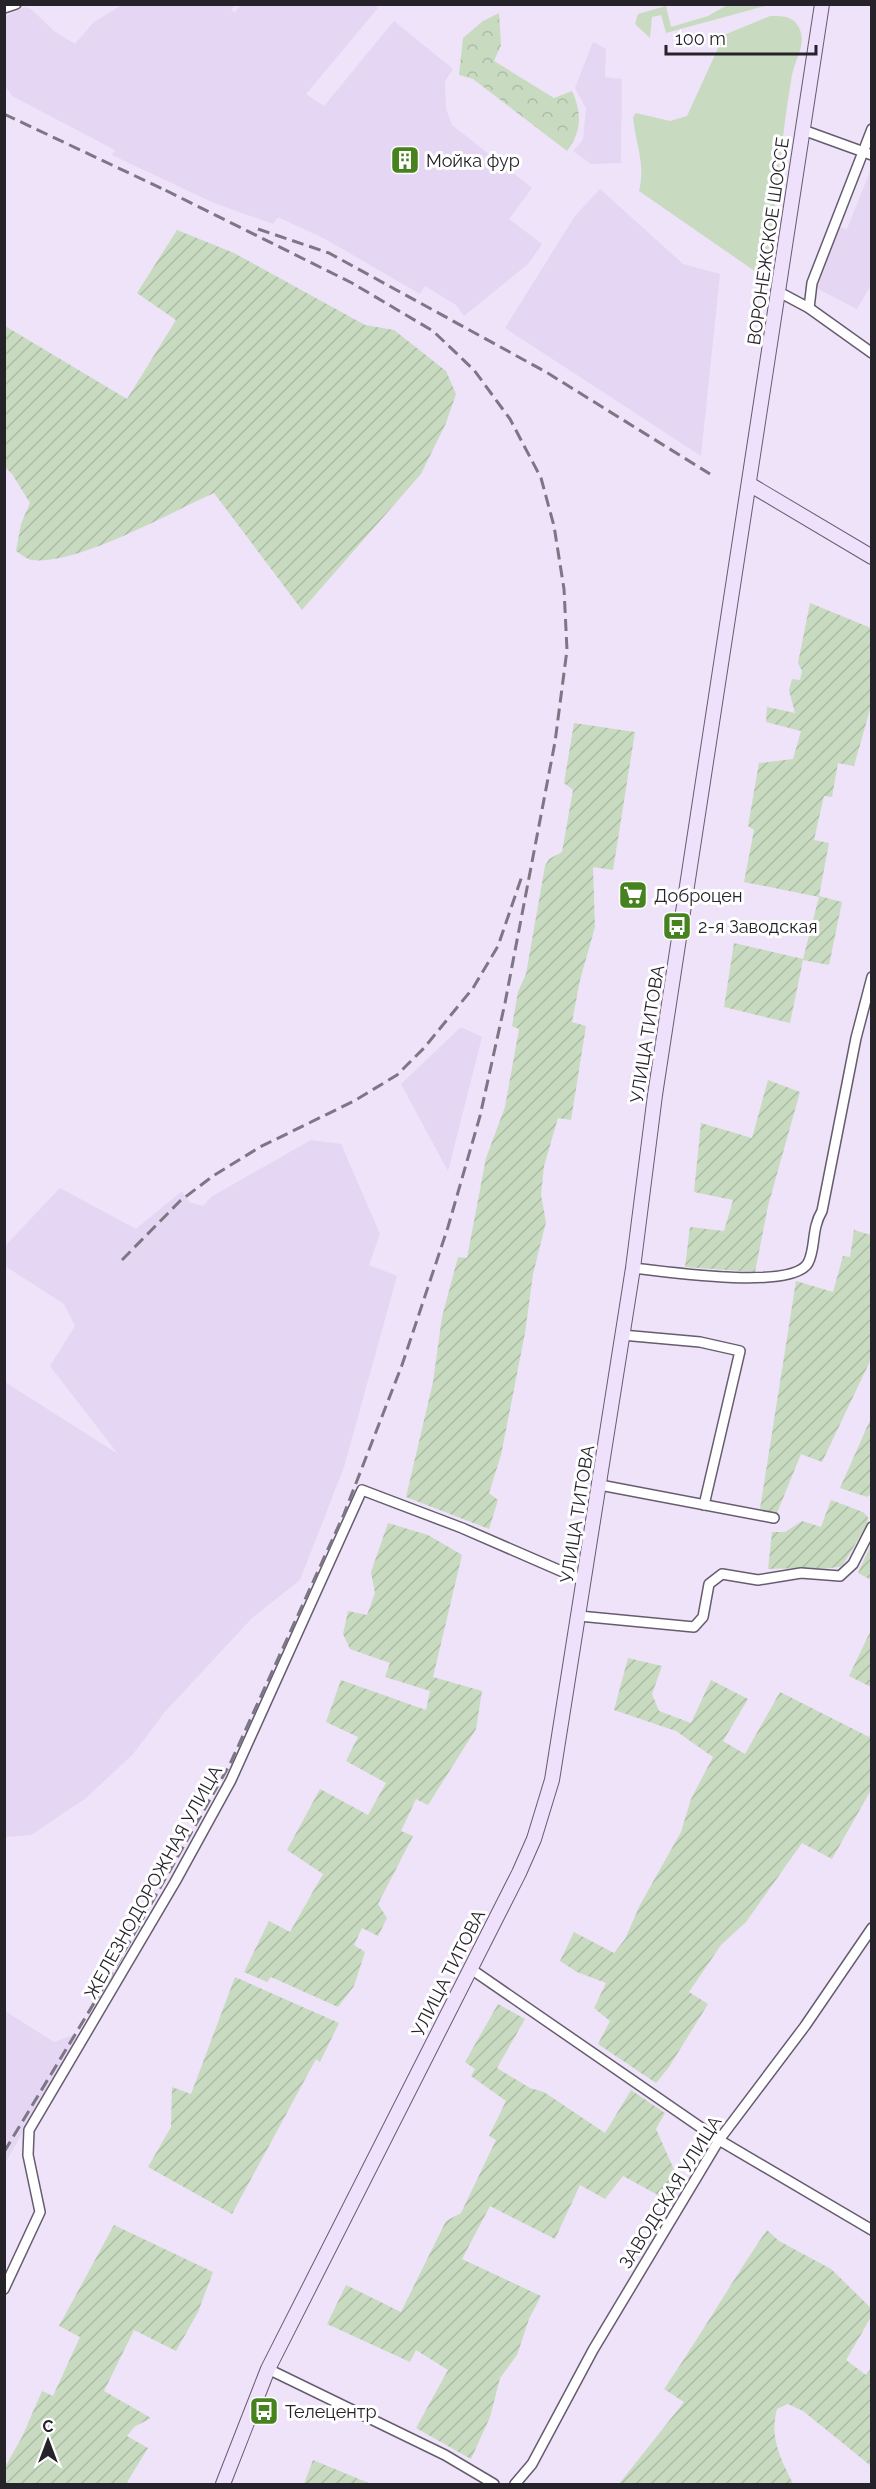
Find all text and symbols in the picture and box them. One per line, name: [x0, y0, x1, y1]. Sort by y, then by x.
scale bar: [666, 18, 816, 56]
text: 100 m: [675, 28, 726, 49]
street label: ВОРОНЕЖСКОЕ ШОССЕ: [743, 136, 793, 346]
building icon: Мойка фур: [389, 144, 421, 176]
place label: Мойка фур: [426, 150, 520, 171]
supermarket icon: Доброцен: [617, 879, 649, 911]
place label: Доброцен: [654, 885, 742, 906]
bus stop icon: 2-я Заводская: [661, 910, 693, 942]
place label: 2-я Заводская: [698, 916, 818, 937]
street label: УЛИЦА ТИТОВА: [626, 964, 668, 1104]
street label: УЛИЦА ТИТОВА: [556, 1444, 598, 1584]
street label: ЖЕЛЕЗНОДОРОЖНАЯ УЛИЦА: [80, 1762, 226, 2002]
street label: УЛИЦА ТИТОВА: [407, 1906, 489, 2040]
street label: ЗАВОДСКАЯ УЛИЦА: [614, 2112, 726, 2272]
bus stop icon: Телецентр: [248, 2395, 280, 2427]
place label: Телецентр: [285, 2401, 377, 2422]
north arrow: [18, 2411, 78, 2471]
text: С: [43, 2417, 54, 2436]

